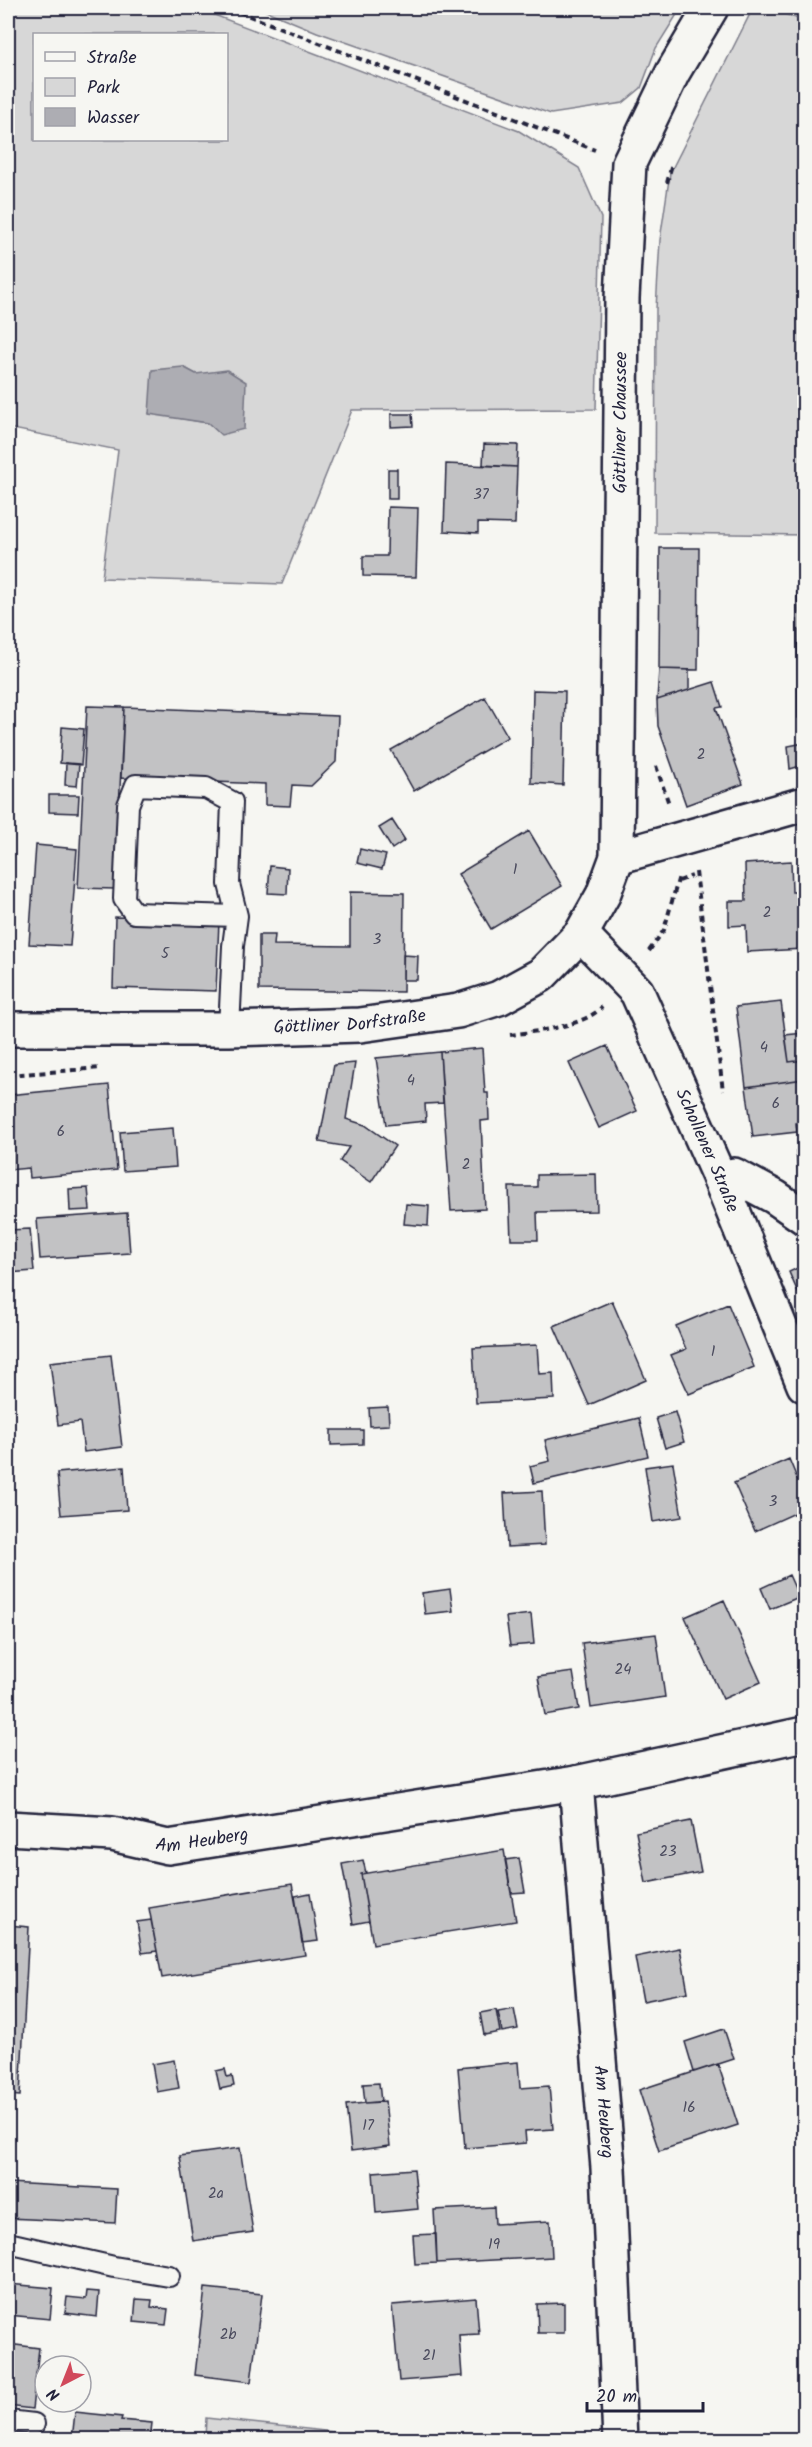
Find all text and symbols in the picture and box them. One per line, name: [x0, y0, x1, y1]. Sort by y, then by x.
legend: [33, 33, 228, 141]
text: Straße: [87, 44, 137, 73]
text: Park: [87, 74, 120, 103]
text: Wasser: [87, 104, 140, 133]
street label: Göttliner Chaussee: [606, 351, 636, 494]
house number: 37: [473, 483, 490, 507]
house number: 2: [697, 743, 705, 767]
house number: 1: [513, 858, 518, 882]
house number: 2: [763, 901, 771, 925]
house number: 3: [373, 928, 382, 952]
house number: 5: [161, 942, 170, 966]
street label: Göttliner Dorfstraße: [273, 1001, 428, 1042]
house number: 4: [760, 1036, 768, 1060]
house number: 4: [407, 1069, 415, 1093]
street label: Schollener Straße: [667, 1084, 747, 1217]
house number: 6: [772, 1092, 780, 1116]
house number: 6: [57, 1120, 65, 1144]
house number: 2: [462, 1153, 470, 1177]
house number: 1: [711, 1340, 716, 1364]
house number: 3: [769, 1490, 778, 1514]
house number: 24: [615, 1658, 631, 1682]
street label: Am Heuberg: [153, 1820, 250, 1862]
house number: 23: [659, 1840, 677, 1864]
street label: Am Heuberg: [585, 2064, 622, 2160]
house number: 16: [682, 2096, 696, 2120]
house number: 17: [362, 2114, 375, 2138]
house number: 2a: [208, 2182, 224, 2206]
house number: 19: [488, 2233, 501, 2257]
house number: 2b: [220, 2323, 236, 2347]
house number: 21: [422, 2344, 436, 2368]
north arrow: [33, 2354, 93, 2414]
scale bar: [587, 2375, 702, 2413]
text: N: [42, 2381, 66, 2407]
text: 20 m: [596, 2383, 637, 2412]

